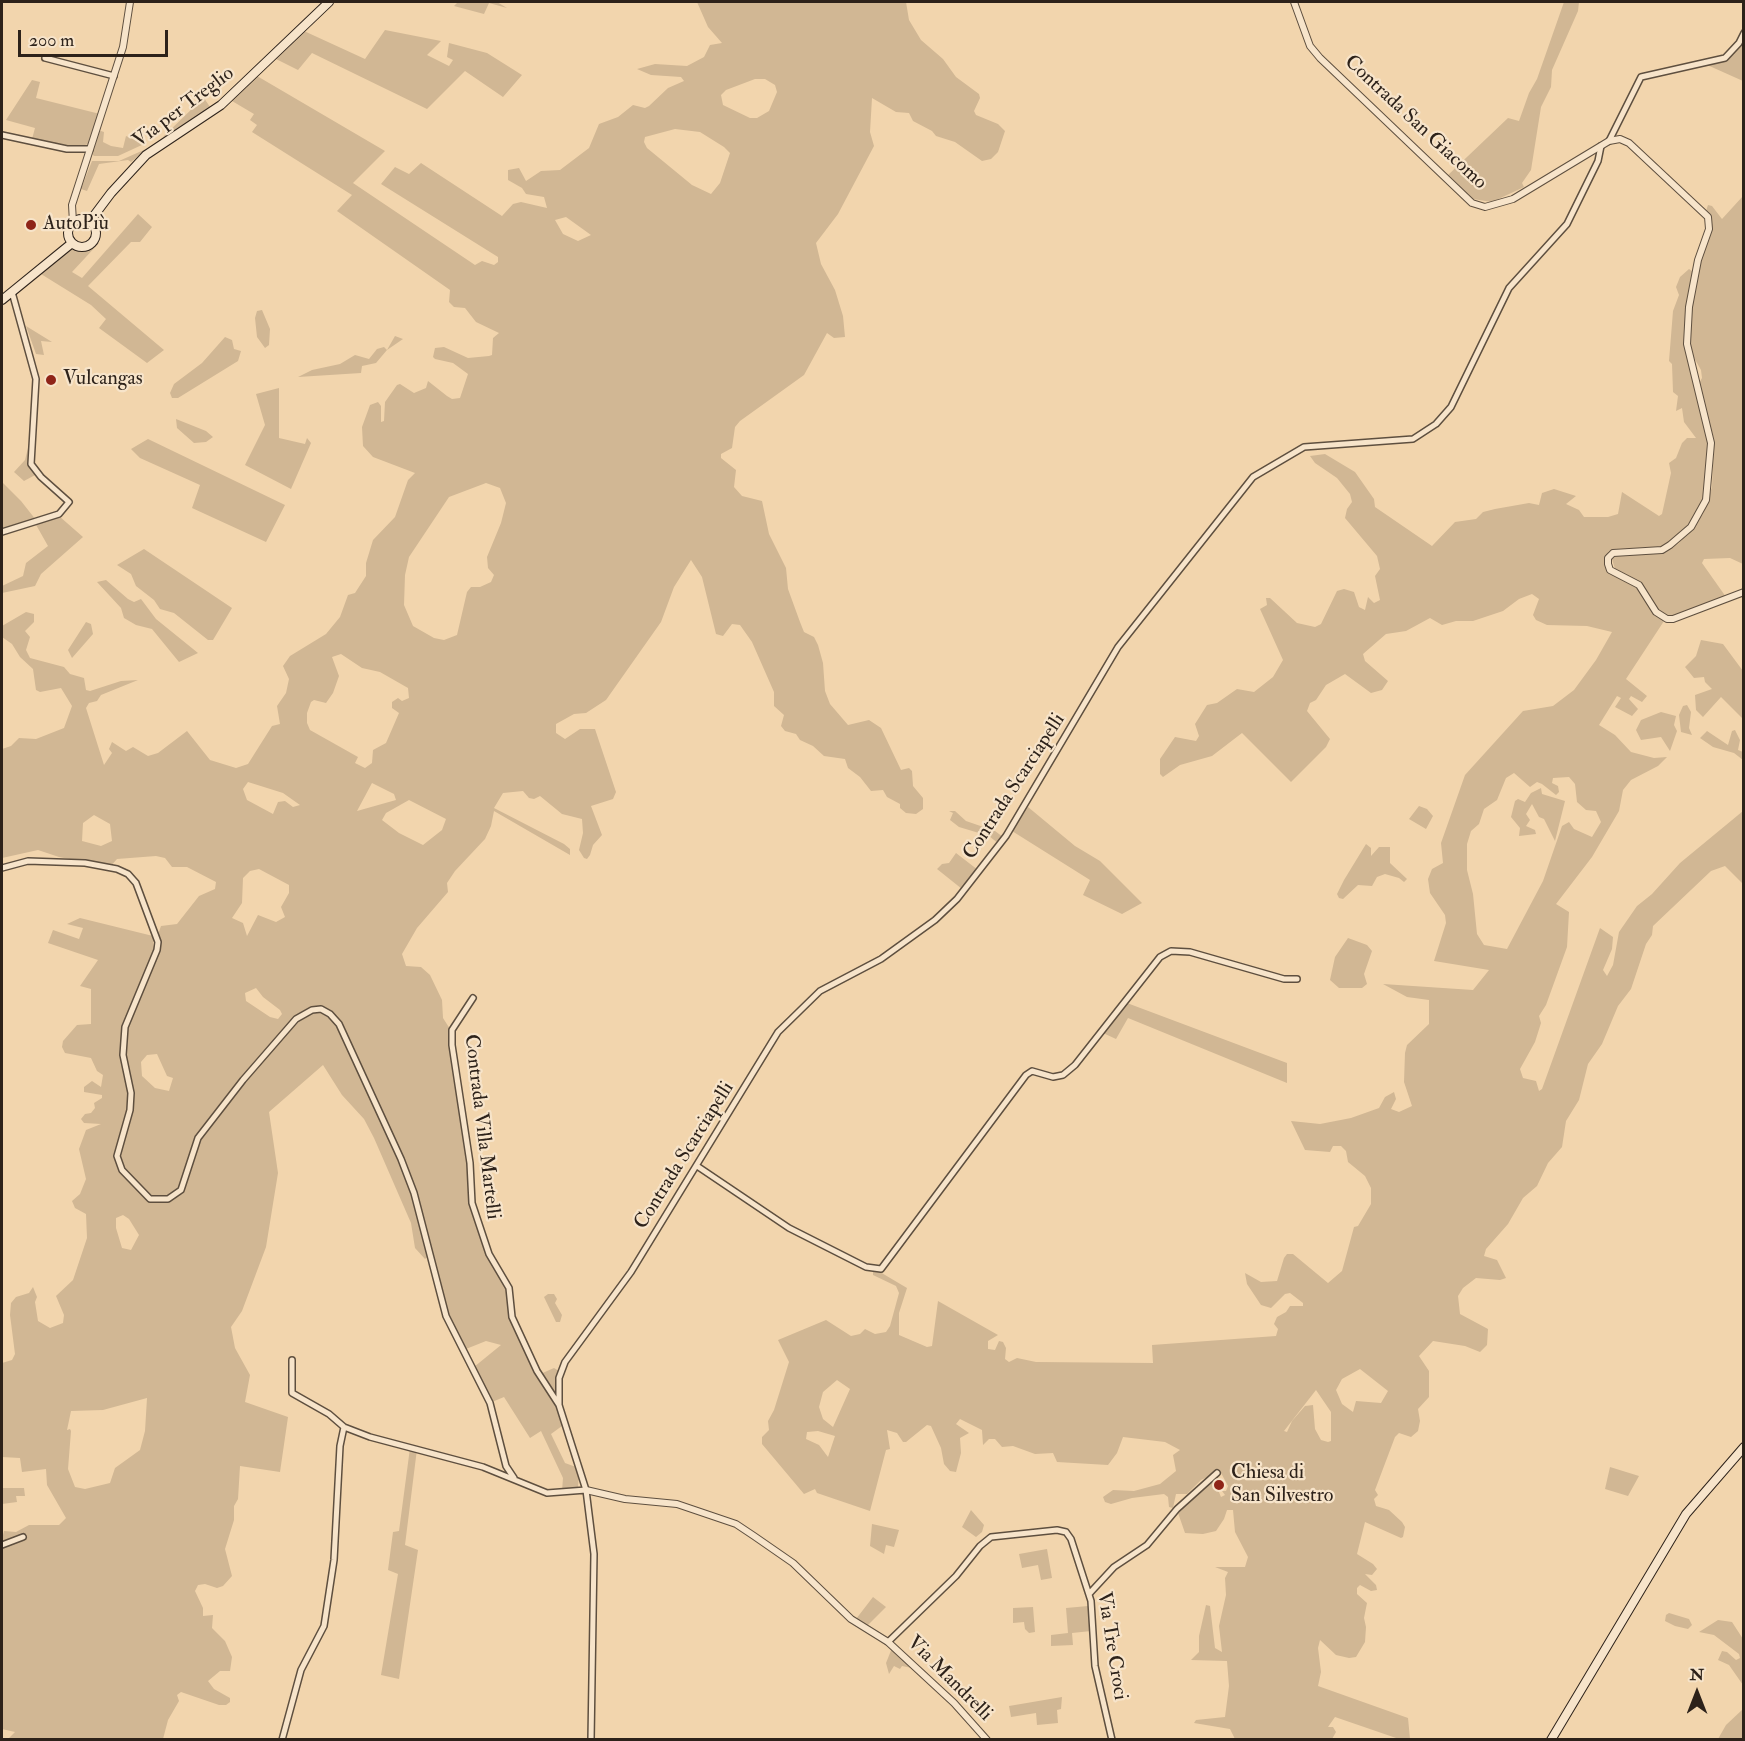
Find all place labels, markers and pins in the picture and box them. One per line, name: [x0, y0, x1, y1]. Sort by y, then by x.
place label: AutoPiù: [43, 213, 109, 237]
marker: AutoPiù: [24, 218, 38, 232]
place label: Vulcangas: [63, 368, 143, 392]
marker: Vulcangas: [44, 373, 58, 387]
place label: Chiesa di San Silvestro: [1231, 1462, 1333, 1509]
marker: Chiesa di San Silvestro: [1212, 1478, 1226, 1492]

